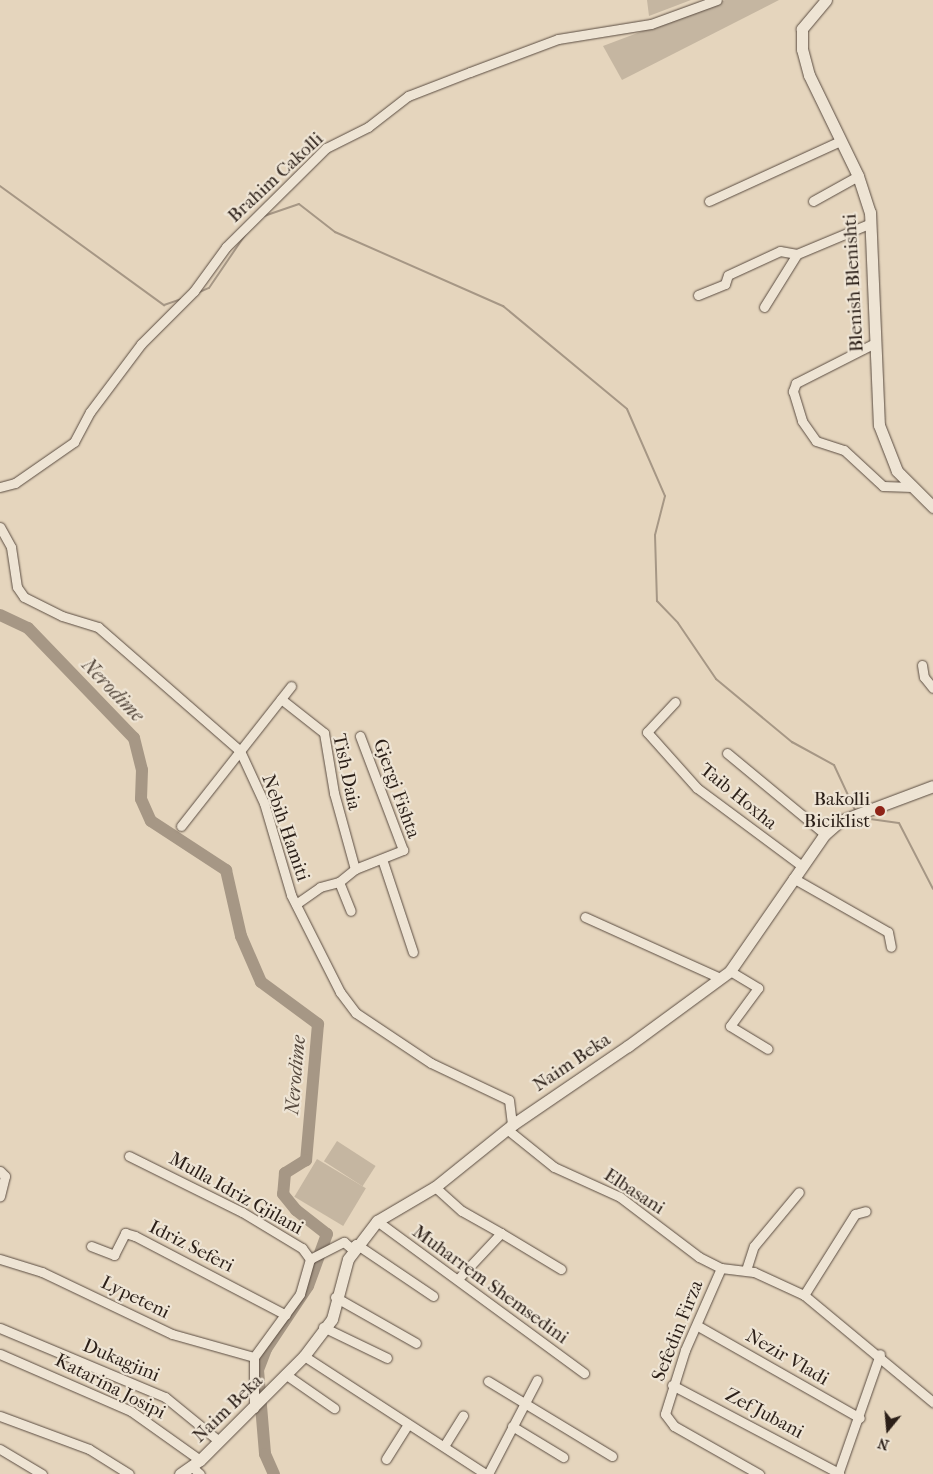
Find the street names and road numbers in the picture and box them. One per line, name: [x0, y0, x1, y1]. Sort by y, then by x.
street label: Brahim Cakolli: [224, 128, 328, 228]
street label: Blenish Blenishti: [839, 213, 869, 353]
street label: Tish Daia: [327, 732, 365, 812]
street label: Gjergj Fishta: [367, 736, 425, 842]
street label: Taib Hoxha: [695, 759, 781, 835]
street label: Nebih Hamiti: [256, 772, 314, 884]
street label: Naim Beka: [529, 1029, 615, 1097]
street label: Mulla Idriz Gjilani: [165, 1148, 307, 1240]
street label: Elbasani: [599, 1164, 669, 1220]
street label: Idriz Seferi: [145, 1216, 237, 1278]
street label: Muharrem Shemsedini: [408, 1221, 572, 1349]
street label: Lypeteni: [97, 1272, 173, 1324]
street label: Sefedin Firza: [647, 1277, 709, 1385]
street label: Nezir Vladi: [741, 1325, 833, 1391]
street label: Dukagjini: [79, 1335, 163, 1387]
street label: Katarina Josipi: [51, 1349, 169, 1425]
street label: Naim Beka: [188, 1370, 268, 1448]
street label: Zef Jubani: [721, 1384, 807, 1444]

